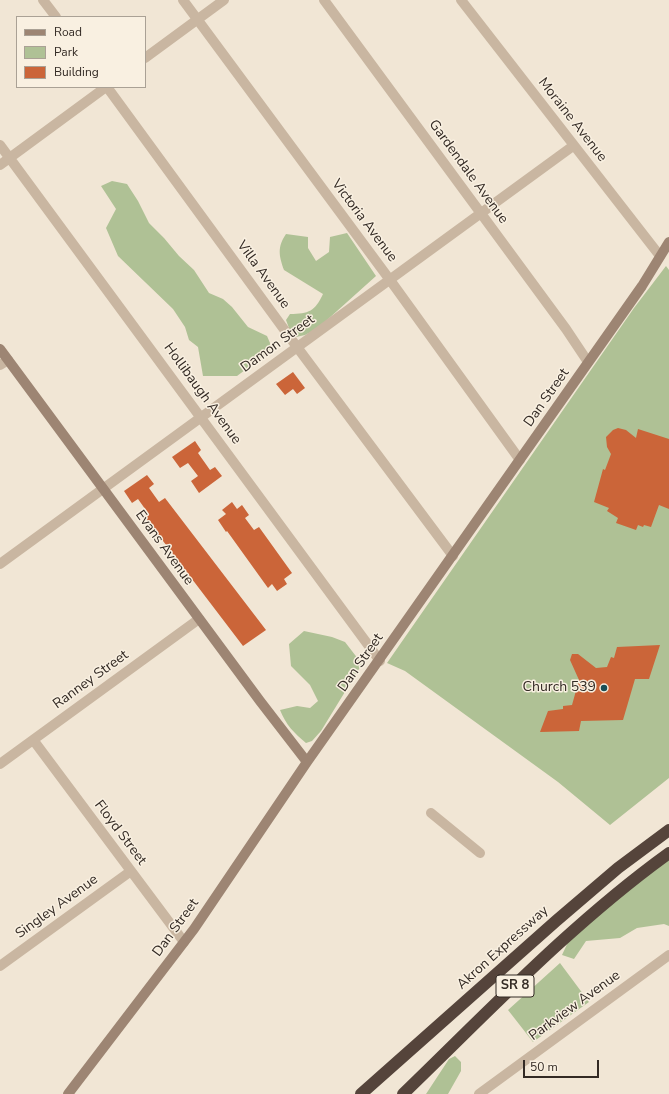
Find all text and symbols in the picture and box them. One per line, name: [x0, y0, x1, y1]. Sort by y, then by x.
legend: [16, 16, 146, 88]
text: Road: [54, 24, 82, 40]
text: Park: [54, 44, 78, 60]
text: Building: [54, 64, 99, 80]
street label: Moraine Avenue: [534, 75, 610, 165]
street label: Gardendale Avenue: [425, 117, 511, 227]
street label: Victoria Avenue: [328, 176, 400, 266]
street label: Villa Avenue: [233, 238, 293, 312]
street label: Damon Street: [238, 312, 318, 376]
street label: Hollibaugh Avenue: [160, 340, 244, 448]
street label: Dan Street: [521, 366, 573, 430]
street label: Evans Avenue: [131, 507, 197, 589]
street label: Dan Street: [335, 631, 387, 695]
street label: Ranney Street: [50, 647, 132, 713]
place label: Church 539: [523, 680, 596, 696]
marker: Church 539: [599, 683, 609, 693]
street label: Floyd Street: [90, 797, 150, 869]
street label: Singley Avenue: [12, 871, 102, 943]
street label: Dan Street: [149, 896, 203, 960]
street label: Akron Expressway: [454, 903, 552, 993]
street label: Parkview Avenue: [526, 967, 624, 1045]
road number: SR 8: [496, 975, 534, 997]
scale bar: [525, 1052, 601, 1078]
text: 50 m: [530, 1059, 558, 1075]

